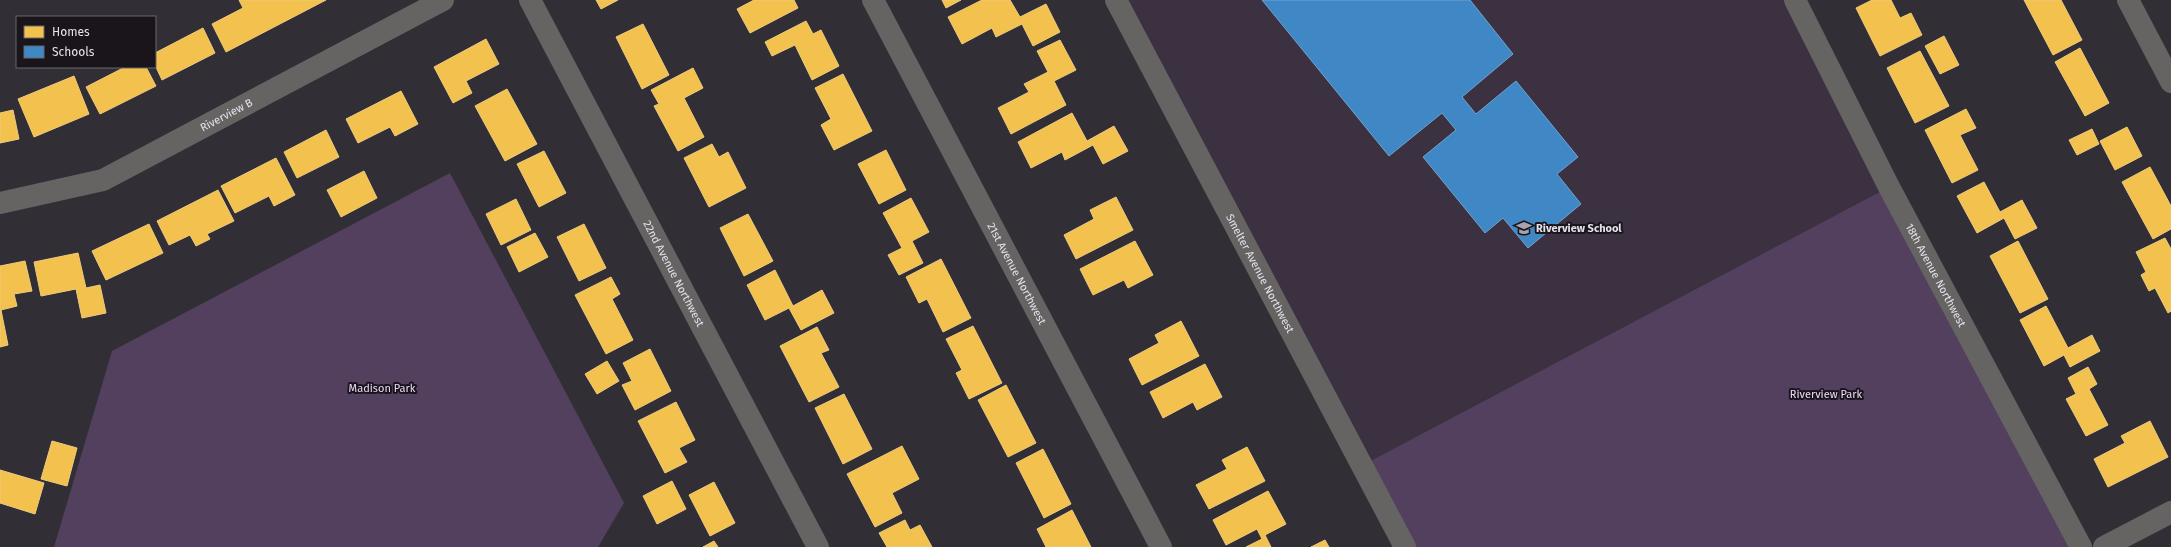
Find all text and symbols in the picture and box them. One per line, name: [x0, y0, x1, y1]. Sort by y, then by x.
legend: [16, 16, 156, 68]
text: Homes: [52, 25, 90, 39]
text: Schools: [52, 45, 95, 59]
street label: Riverview B: [198, 95, 255, 134]
street label: Smelter Avenue Northwest: [1224, 211, 1297, 335]
street label: 22nd Avenue Northwest: [641, 218, 707, 329]
school or university icon: Riverview School: [1515, 219, 1533, 237]
street label: 21st Avenue Northwest: [985, 220, 1049, 327]
street label: 18th Avenue Northwest: [1903, 221, 1969, 329]
place label: Riverview School: [1536, 222, 1622, 235]
park label: Madison Park: [349, 382, 416, 395]
park label: Riverview Park: [1790, 388, 1863, 401]

